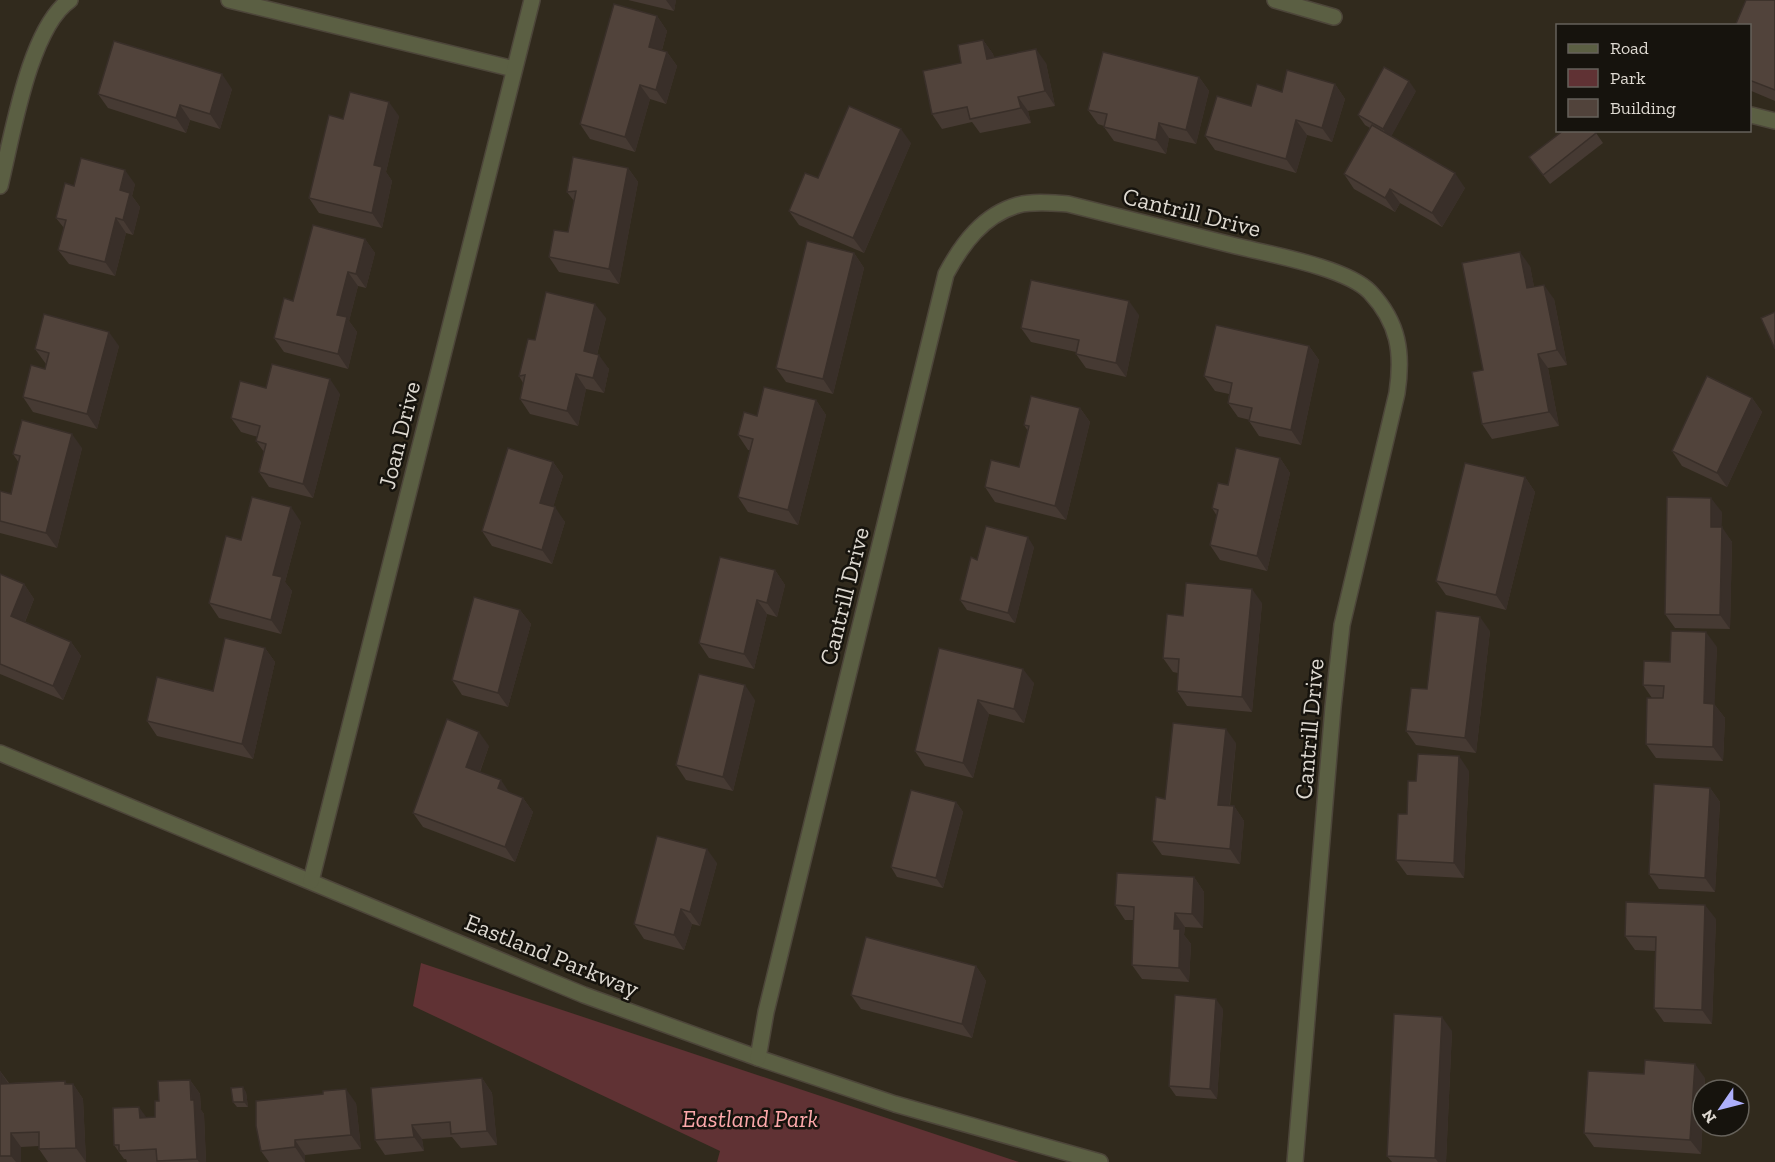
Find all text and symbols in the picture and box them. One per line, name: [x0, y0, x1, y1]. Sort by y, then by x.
legend: [1556, 24, 1751, 132]
text: Road: [1610, 37, 1649, 59]
text: Park: [1610, 67, 1646, 89]
text: Building: [1610, 97, 1676, 119]
street label: Cantrill Drive: [1120, 181, 1264, 243]
street label: Joan Drive: [372, 378, 426, 492]
street label: Cantrill Drive: [813, 524, 875, 668]
street label: Cantrill Drive: [1288, 657, 1330, 801]
street label: Eastland Parkway: [461, 907, 644, 1003]
north arrow: [1691, 1078, 1751, 1138]
park label: Eastland Park: [682, 1104, 818, 1133]
text: N: [1698, 1106, 1720, 1127]

